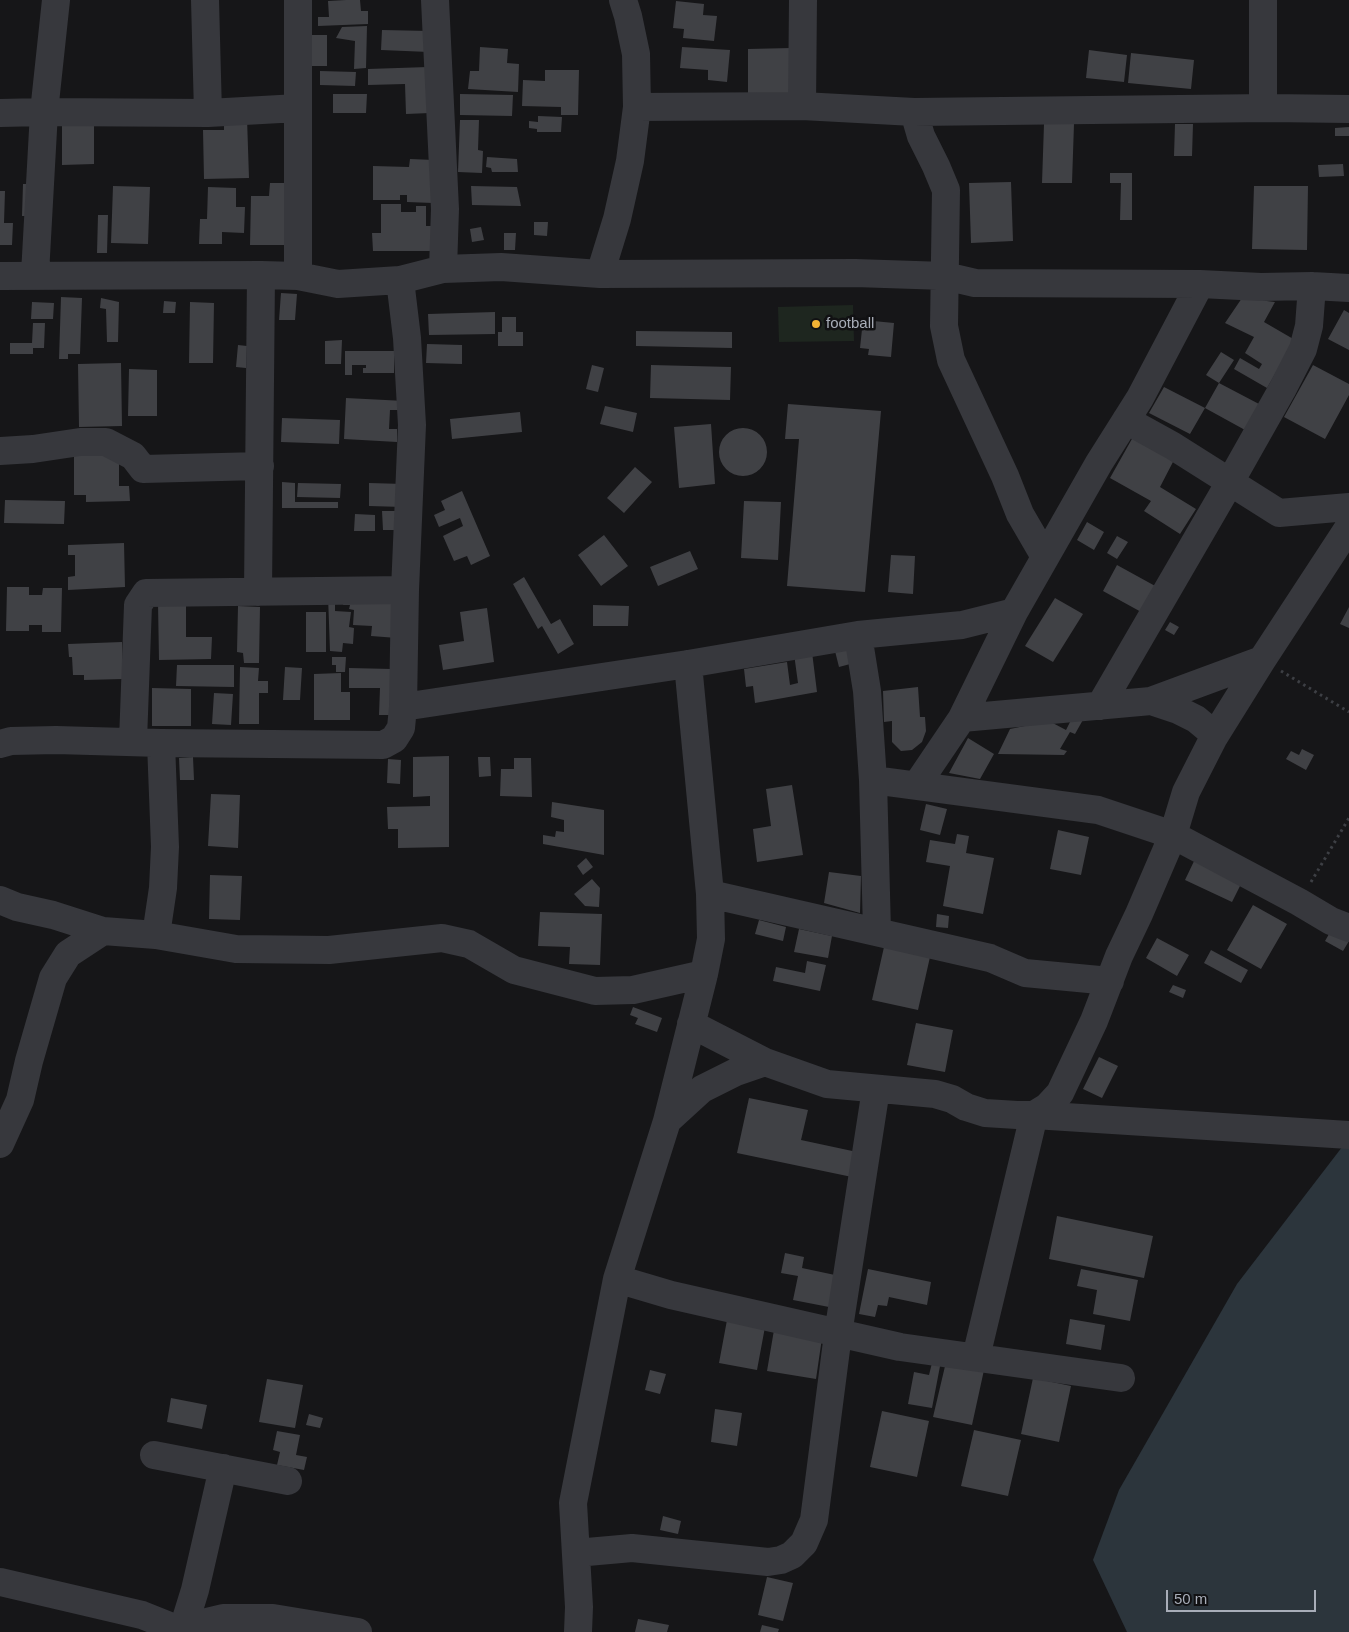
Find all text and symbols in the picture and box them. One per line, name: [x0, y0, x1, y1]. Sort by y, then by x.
place label: football: [826, 315, 874, 333]
marker: football: [810, 318, 822, 330]
scale bar: [1169, 1580, 1319, 1612]
text: 50 m: [1174, 1590, 1207, 1607]

